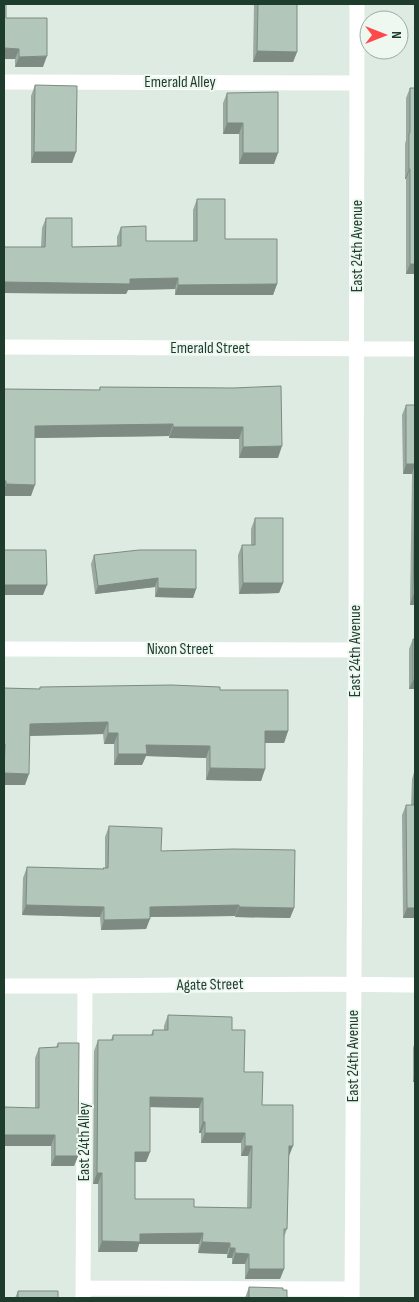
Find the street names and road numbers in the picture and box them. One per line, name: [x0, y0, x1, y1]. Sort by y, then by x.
street label: Emerald Alley: [144, 73, 216, 92]
street label: East 24th Avenue: [348, 200, 367, 292]
street label: Emerald Street: [170, 339, 250, 358]
street label: East 24th Avenue: [346, 605, 365, 697]
street label: Nixon Street: [147, 640, 213, 659]
street label: Agate Street: [175, 975, 244, 995]
street label: East 24th Avenue: [344, 1010, 363, 1102]
street label: East 24th Alley: [75, 1103, 94, 1181]

